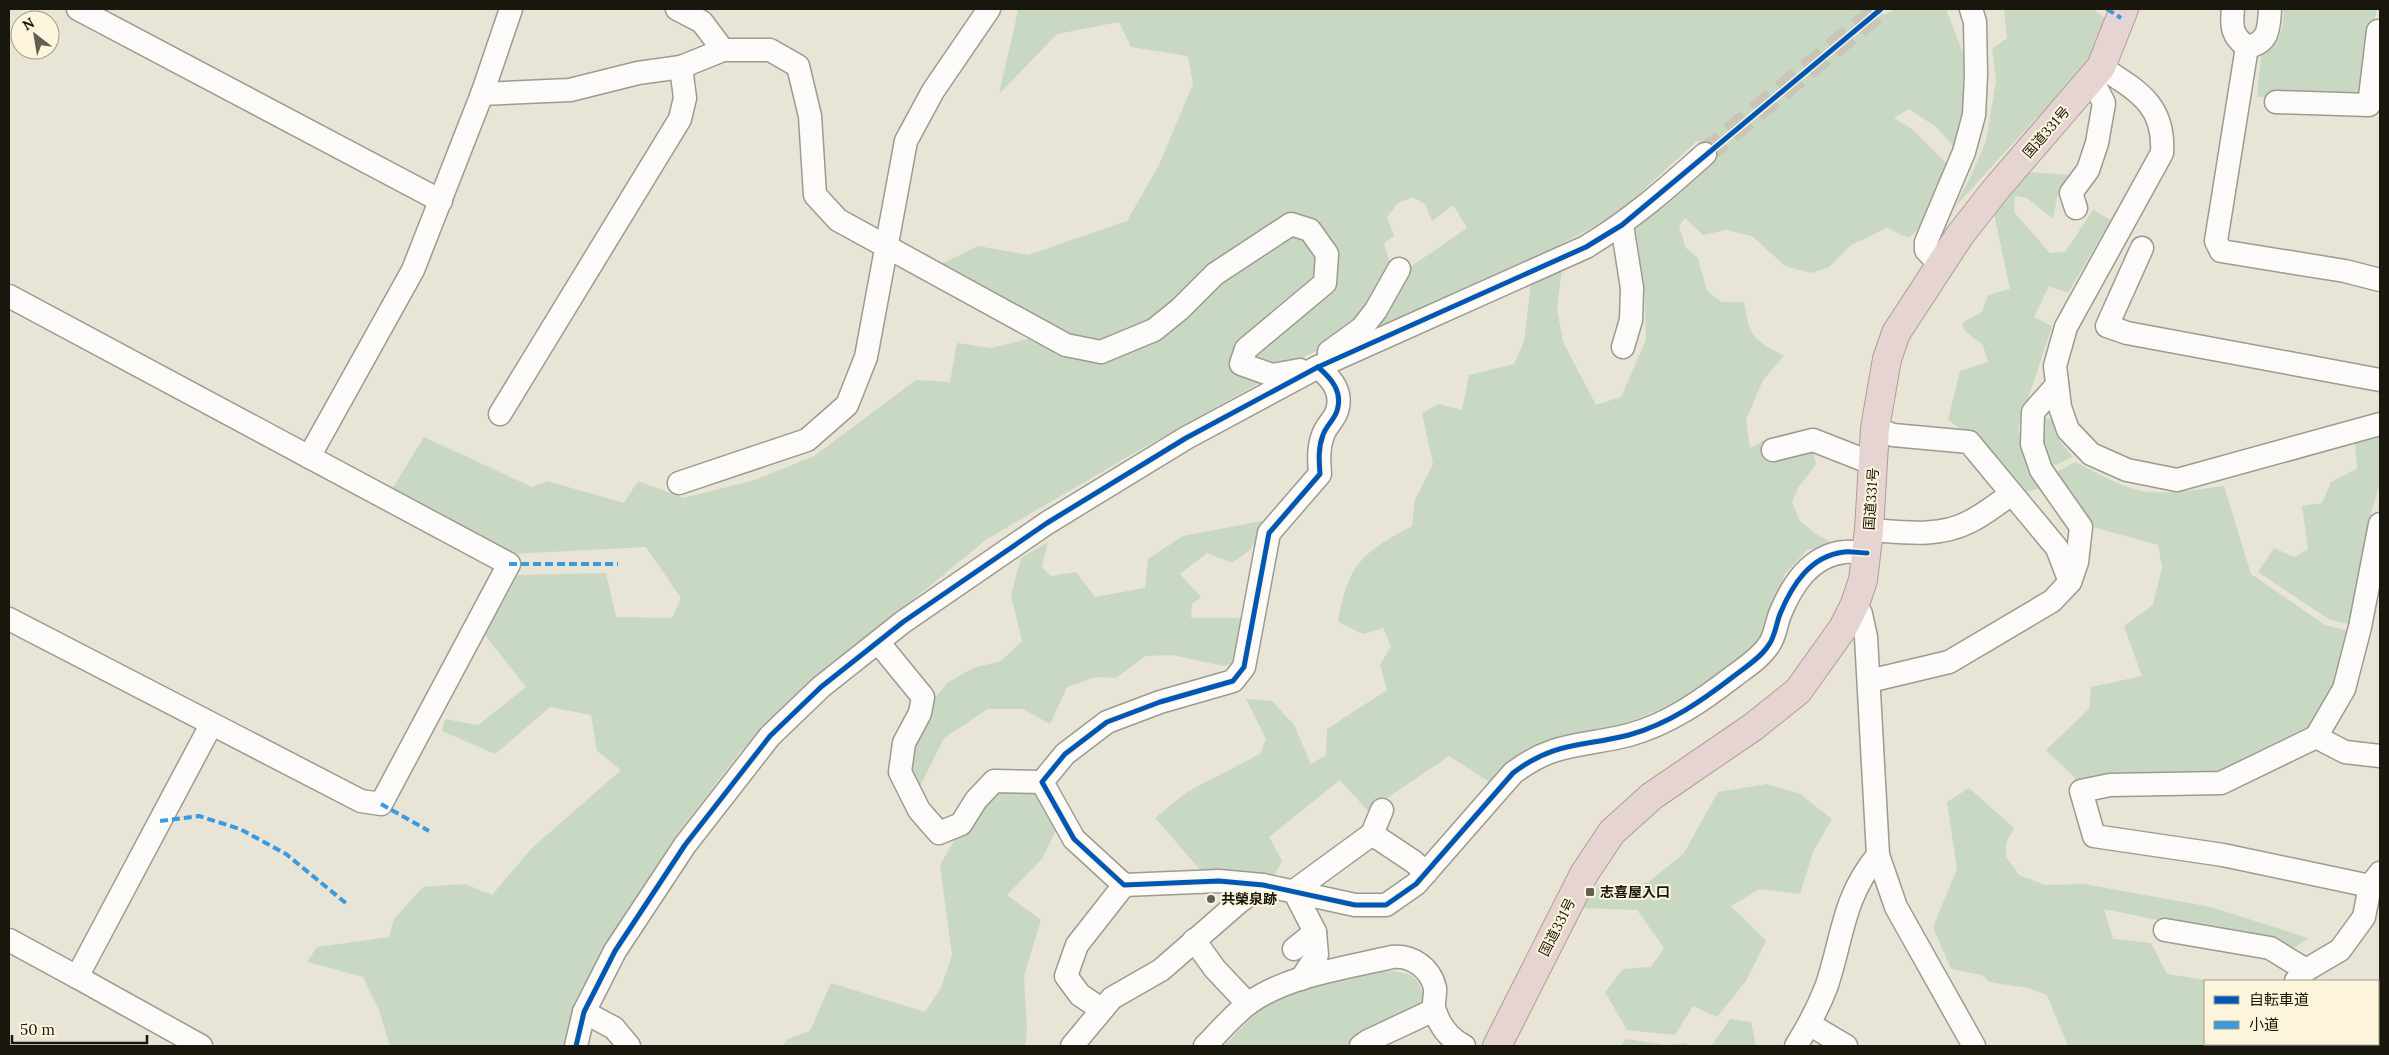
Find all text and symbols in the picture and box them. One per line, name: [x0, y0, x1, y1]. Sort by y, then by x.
north arrow: [10, 10, 60, 60]
text: N: [19, 13, 38, 34]
street label: 国道331号: [2019, 102, 2073, 162]
street label: 国道331号: [1860, 467, 1882, 531]
place label: 志喜屋入口: [1600, 883, 1670, 901]
marker: 志喜屋入口: [1584, 886, 1596, 898]
place label: 共榮泉跡: [1221, 890, 1277, 908]
marker: 共榮泉跡: [1205, 893, 1217, 905]
street label: 国道331号: [1535, 895, 1579, 959]
legend: [2204, 980, 2379, 1045]
text: 自転車道: [2249, 990, 2309, 1009]
scale bar: [12, 1012, 148, 1044]
text: 小道: [2249, 1015, 2279, 1034]
text: 50 m: [20, 1020, 55, 1039]

